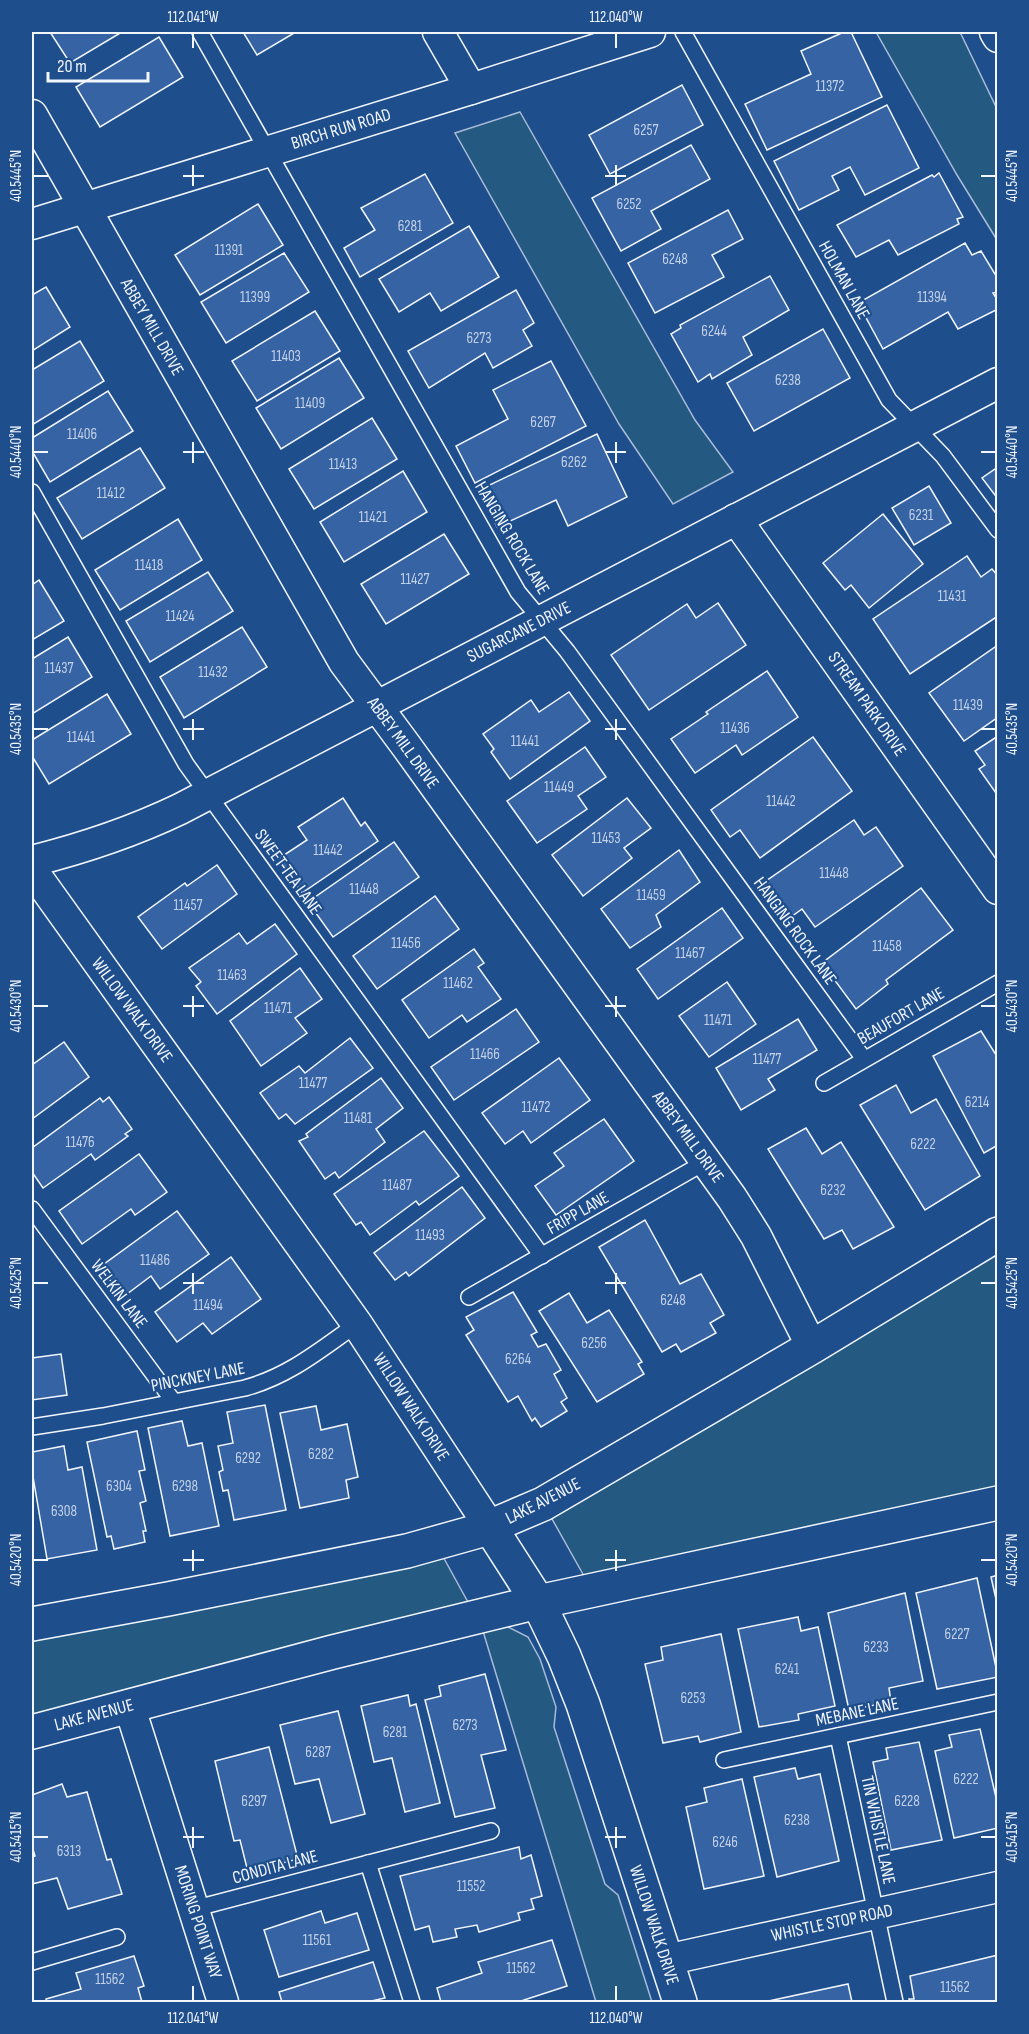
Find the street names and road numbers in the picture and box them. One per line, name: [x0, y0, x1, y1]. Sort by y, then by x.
street label: BIRCH RUN ROAD: [289, 104, 393, 154]
street label: HOLMAN LANE: [814, 237, 874, 323]
street label: ABBEY MILL DRIVE: [115, 274, 188, 379]
street label: HANGING ROCK LANE: [470, 478, 554, 598]
street label: SUGARCANE DRIVE: [464, 597, 574, 667]
street label: STREAM PARK DRIVE: [823, 648, 911, 760]
street label: ABBEY MILL DRIVE: [362, 692, 443, 793]
street label: SWEET TEA LANE: [250, 825, 326, 919]
street label: HANGING ROCK LANE: [749, 873, 841, 989]
street label: WILLOW WALK DRIVE: [87, 953, 177, 1067]
street label: BEAUFORT LANE: [854, 983, 948, 1049]
street label: ABBEY MILL DRIVE: [647, 1086, 728, 1187]
street label: FRIPP LANE: [543, 1187, 613, 1239]
street label: WELKIN LANE: [86, 1255, 152, 1333]
street label: WILLOW WALK DRIVE: [368, 1349, 454, 1465]
street label: PINCKNEY LANE: [149, 1358, 247, 1396]
street label: LAKE AVENUE: [502, 1473, 584, 1529]
street label: MEBANE LANE: [814, 1693, 900, 1731]
street label: LAKE AVENUE: [52, 1694, 136, 1736]
street label: TIN WHISTLE LANE: [856, 1774, 900, 1886]
street label: CONDITA LANE: [230, 1846, 320, 1888]
street label: WILLOW WALK DRIVE: [625, 1862, 683, 1988]
street label: MORING POINT WAY: [170, 1863, 226, 1982]
street label: WHISTLE STOP ROAD: [769, 1900, 895, 1946]

